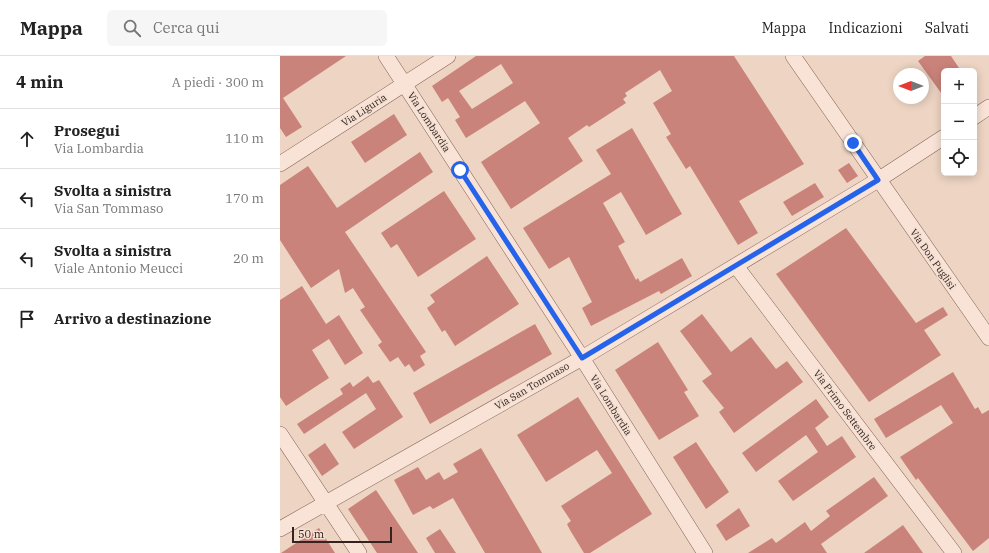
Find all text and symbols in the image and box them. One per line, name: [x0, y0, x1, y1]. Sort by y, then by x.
search box: [107, 10, 387, 46]
text: Mappa: [20, 16, 83, 40]
icon: search: [121, 17, 143, 39]
text: Cerca qui: [153, 18, 220, 37]
text: Mappa: [762, 19, 806, 37]
text: Indicazioni: [828, 19, 903, 37]
text: Salvati: [925, 19, 969, 37]
north arrow: [893, 68, 929, 104]
map controls: [941, 68, 977, 176]
button: +: [941, 68, 977, 104]
text: 4 min: [16, 71, 64, 93]
text: A piedi · 300 m: [172, 74, 264, 91]
street label: Via Lombardia: [405, 89, 454, 155]
street label: Via Liguria: [339, 90, 389, 129]
button: −: [941, 104, 977, 140]
text: Prosegui: [54, 121, 120, 140]
icon: ahead: [16, 128, 38, 150]
text: 110 m: [225, 130, 264, 147]
route end: [844, 134, 862, 152]
text: Via Lombardia: [54, 140, 144, 157]
button: locate: [941, 140, 977, 176]
route start: [451, 161, 469, 179]
text: Svolta a sinistra: [54, 181, 172, 200]
icon: left: [16, 188, 38, 210]
text: 170 m: [225, 190, 264, 207]
text: Via San Tommaso: [54, 200, 163, 217]
street label: Via Don Puglisi: [907, 226, 959, 292]
text: Svolta a sinistra: [54, 241, 172, 260]
icon: left: [16, 248, 38, 270]
text: 20 m: [233, 250, 264, 267]
text: Viale Antonio Meucci: [54, 260, 183, 277]
icon: arrive: [16, 308, 38, 330]
text: Arrivo a destinazione: [54, 309, 211, 328]
street label: Via San Tommaso: [492, 359, 572, 413]
street label: Via Primo Settembre: [810, 367, 880, 453]
street label: Via Lombardia: [587, 372, 635, 438]
scale bar: [292, 525, 392, 544]
text: 50 m: [298, 527, 324, 541]

